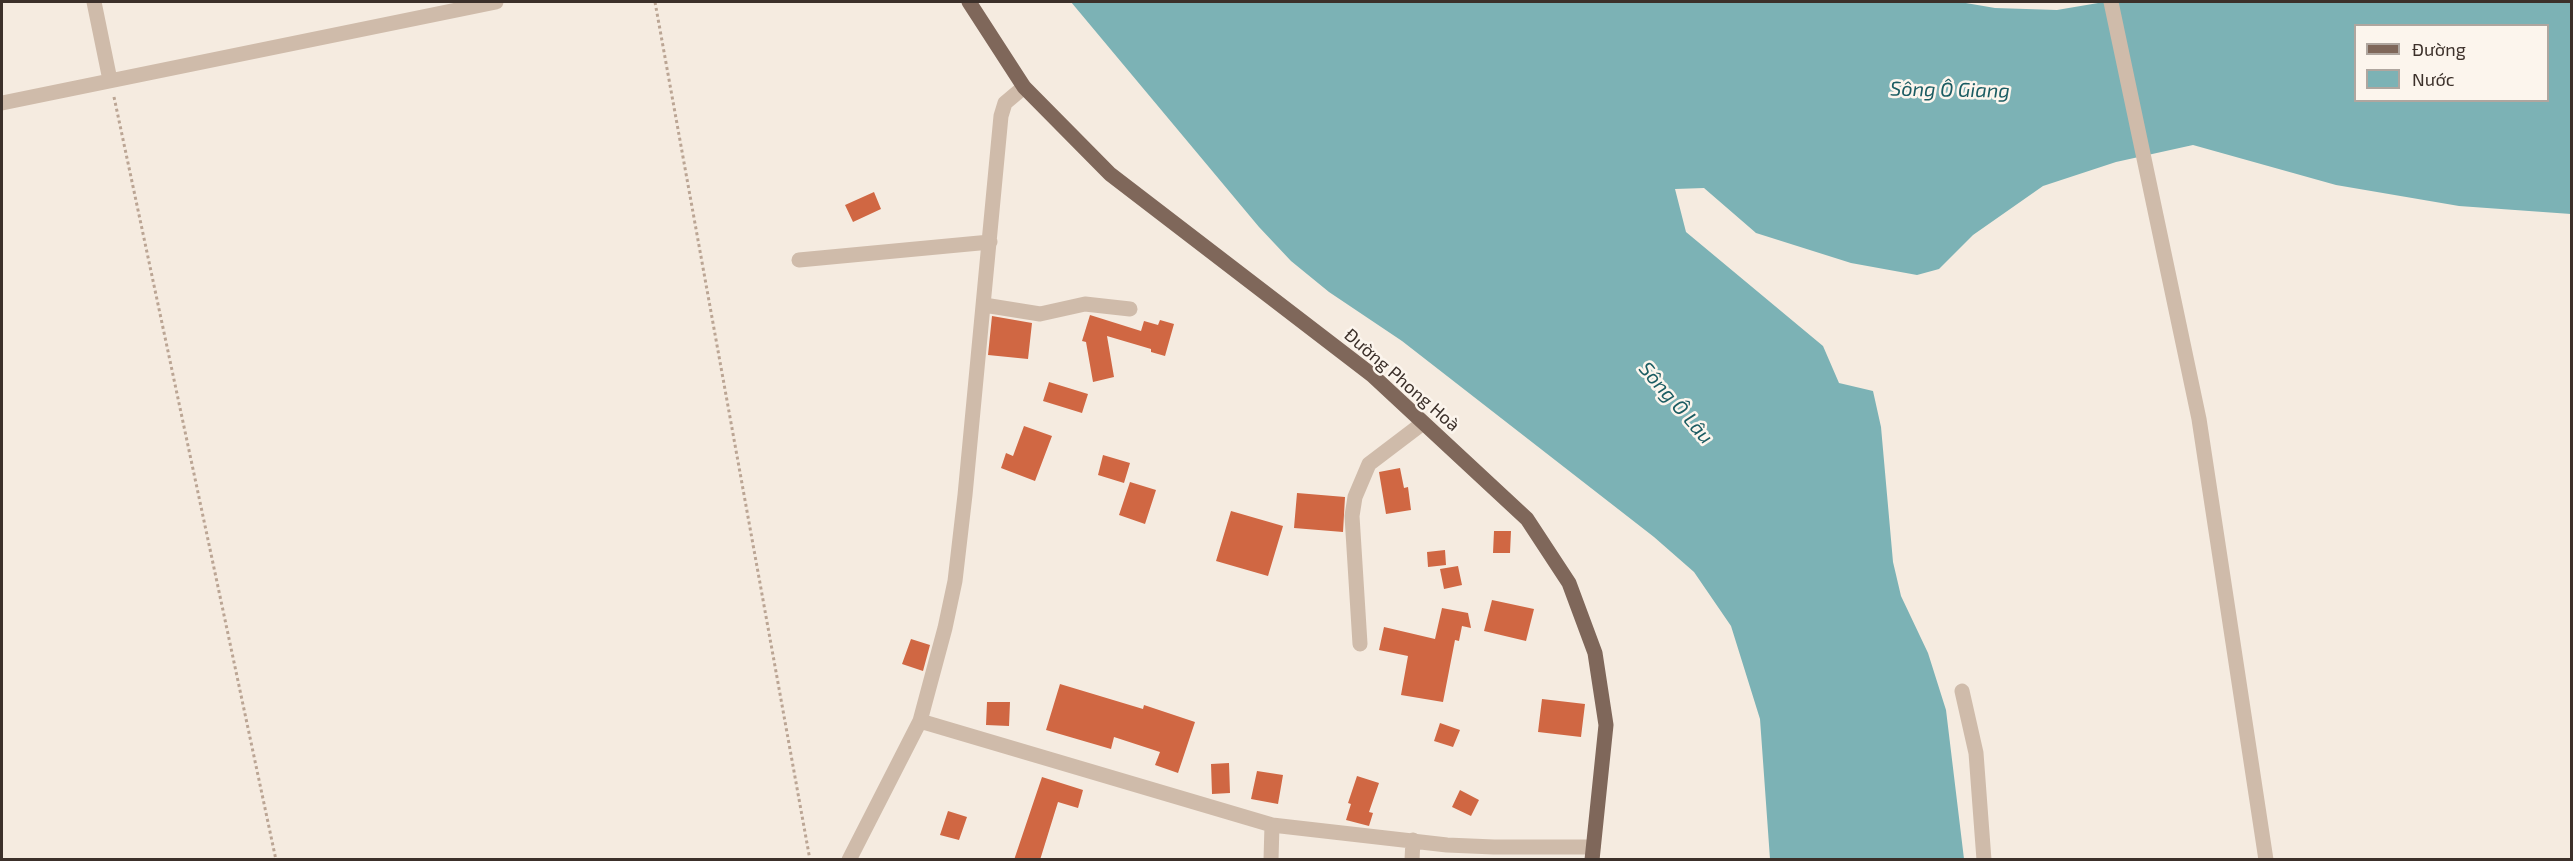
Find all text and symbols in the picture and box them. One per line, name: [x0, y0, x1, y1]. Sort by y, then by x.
legend: [2354, 24, 2549, 102]
text: Đường: [2412, 38, 2466, 60]
text: Nước: [2412, 68, 2455, 90]
water label: Sông Ô Giang: [1890, 77, 2010, 103]
street label: Đường Phong Hoà: [1340, 324, 1464, 436]
water label: Sông Ô Lâu: [1634, 357, 1718, 449]

